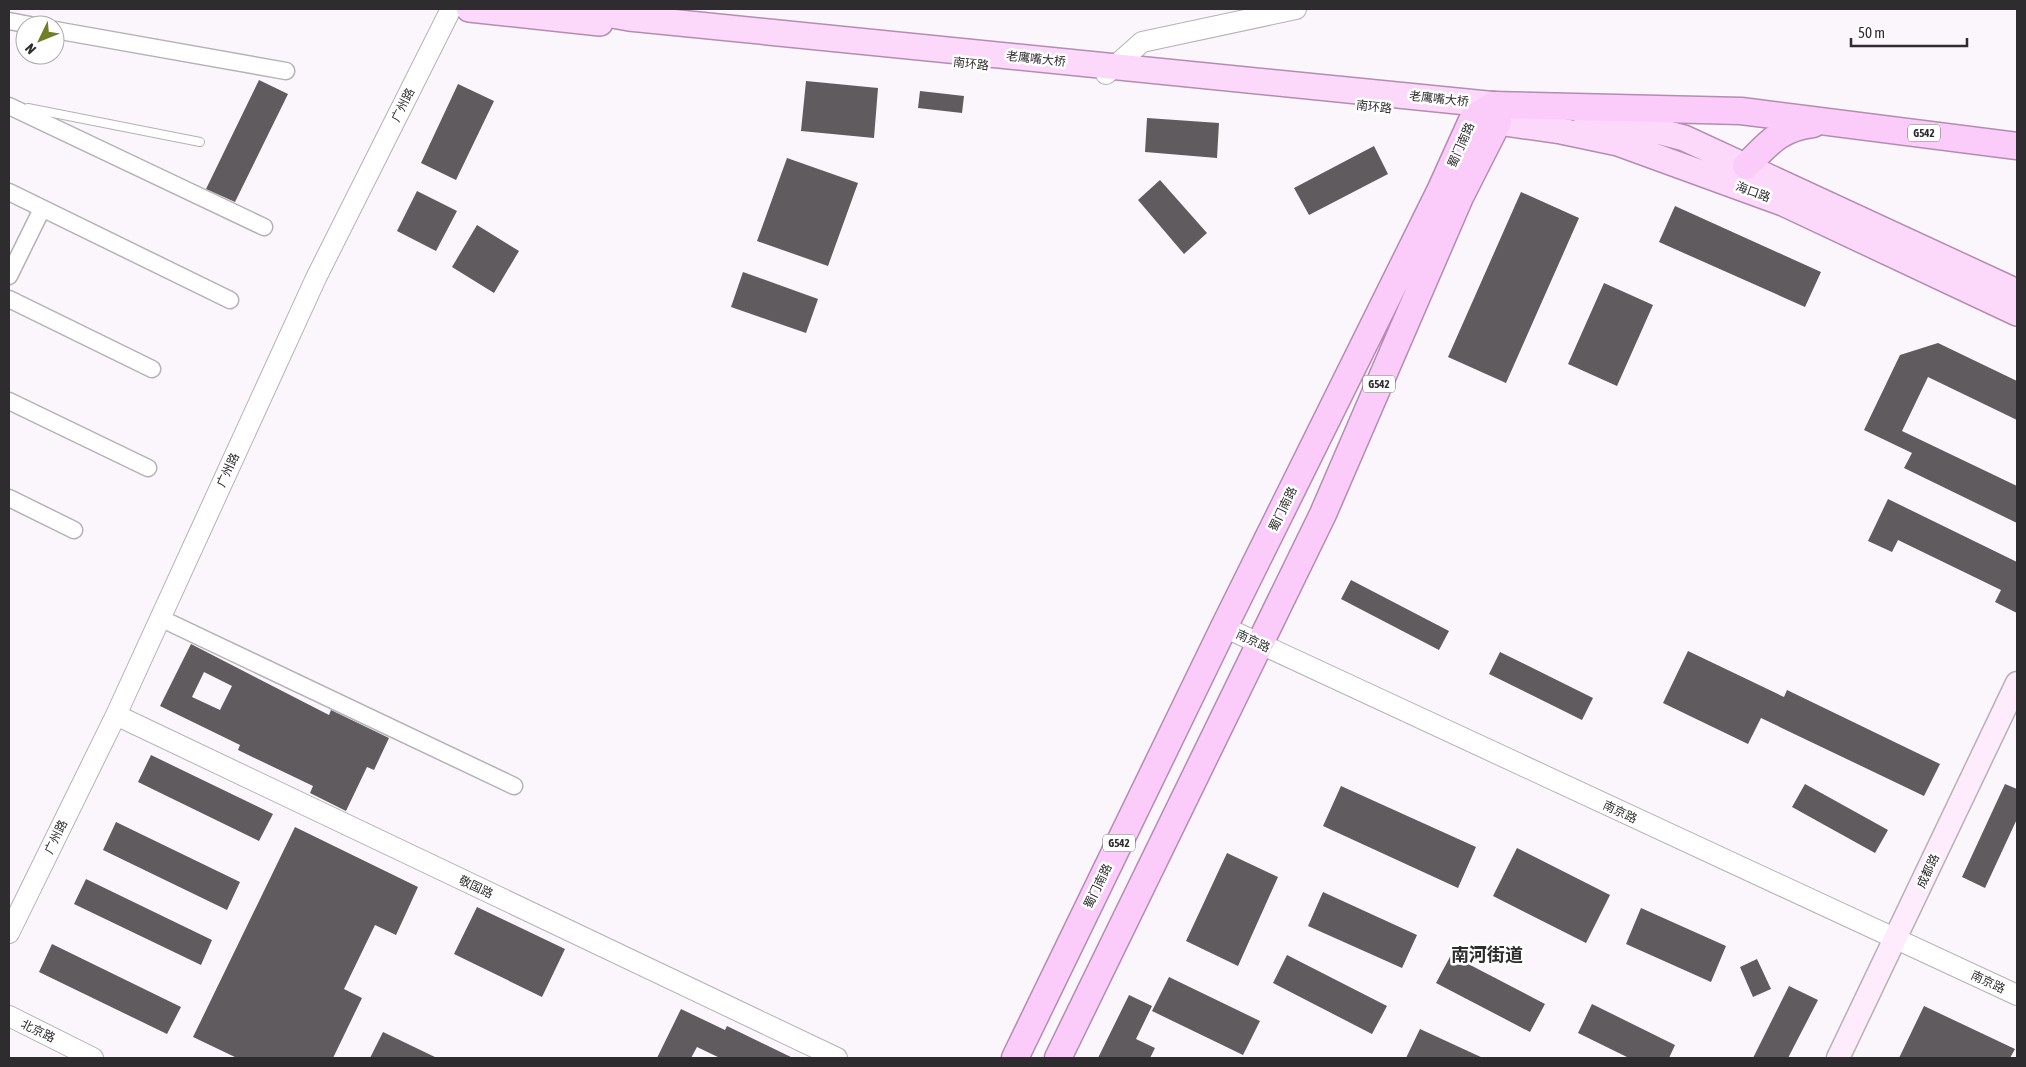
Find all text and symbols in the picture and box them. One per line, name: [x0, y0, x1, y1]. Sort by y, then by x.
north arrow: [15, 15, 65, 65]
scale bar: [1851, 15, 1967, 47]
text: 50 m: [1858, 24, 1885, 41]
text: N: [22, 40, 39, 57]
street label: 老鹰嘴大桥: [1005, 49, 1067, 69]
street label: 南环路: [952, 55, 990, 73]
street label: 广州路: [389, 86, 417, 124]
street label: 老鹰嘴大桥: [1408, 89, 1470, 109]
street label: 南环路: [1355, 98, 1393, 116]
street label: 蜀门南路: [1445, 120, 1477, 170]
road number: G542: [1908, 125, 1940, 142]
street label: 海口路: [1734, 179, 1772, 205]
road number: G542: [1363, 376, 1395, 392]
street label: 广州路: [214, 451, 242, 489]
street label: 蜀门南路: [1266, 484, 1300, 534]
street label: 南京路: [1234, 627, 1272, 655]
street label: 南京路: [1601, 798, 1639, 826]
street label: 广州路: [42, 818, 70, 856]
road number: G542: [1103, 834, 1135, 851]
street label: 成都路: [1914, 852, 1942, 890]
street label: 蜀门南路: [1081, 861, 1115, 911]
street label: 敬国路: [457, 873, 495, 901]
district label: 南河街道: [1451, 944, 1523, 965]
street label: 南京路: [1969, 968, 2007, 996]
street label: 北京路: [19, 1017, 57, 1045]

